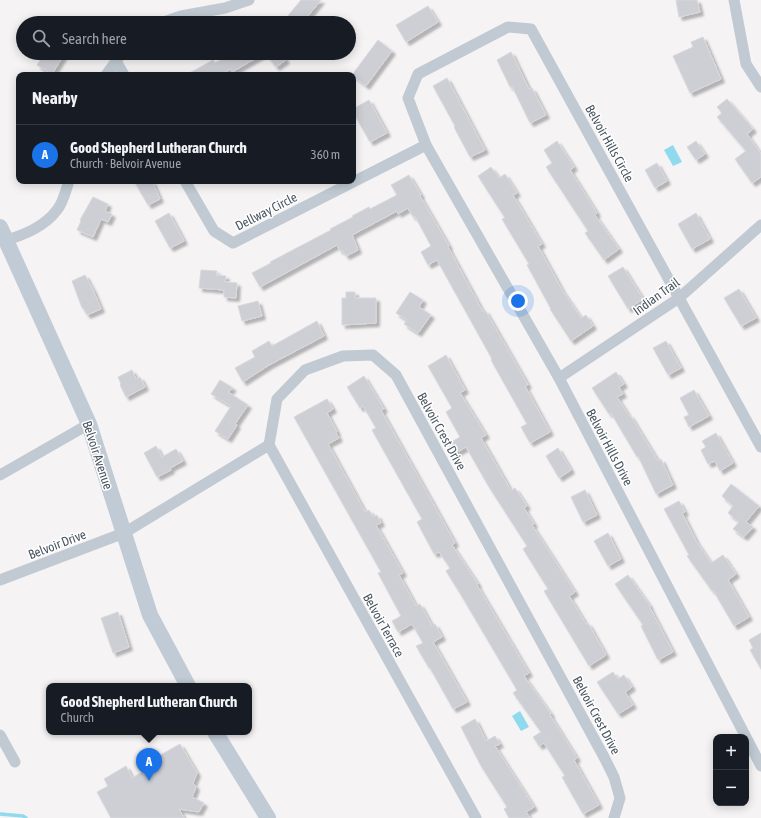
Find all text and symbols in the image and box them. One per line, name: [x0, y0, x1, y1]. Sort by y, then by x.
search box: [16, 16, 356, 60]
icon: search: [30, 27, 52, 49]
text: Search here: [62, 30, 127, 47]
text: Nearby: [32, 88, 78, 108]
street label: Belvoir Hills Circle: [582, 102, 637, 184]
text: Good Shepherd Lutheran Church: [70, 139, 247, 156]
text: A: [42, 147, 48, 162]
text: 360 m: [311, 147, 340, 162]
text: Church · Belvoir Avenue: [70, 156, 181, 171]
street label: Dellway Circle: [233, 189, 300, 233]
street label: Indian Trail: [630, 274, 683, 318]
your location: [508, 291, 528, 311]
street label: Belvoir Crest Drive: [414, 390, 469, 473]
street label: Belvoir Hills Drive: [583, 406, 636, 488]
street label: Belvoir Avenue: [79, 419, 116, 491]
street label: Belvoir Drive: [26, 527, 88, 562]
street label: Belvoir Terrace: [360, 591, 407, 660]
street label: Belvoir Crest Drive: [570, 674, 623, 757]
popup: [46, 683, 252, 735]
text: Good Shepherd Lutheran Church: [61, 693, 237, 710]
text: Church: [61, 710, 94, 725]
map controls: [713, 734, 749, 806]
button: +: [713, 734, 749, 770]
pin: A: [136, 748, 162, 781]
button: −: [713, 770, 749, 806]

